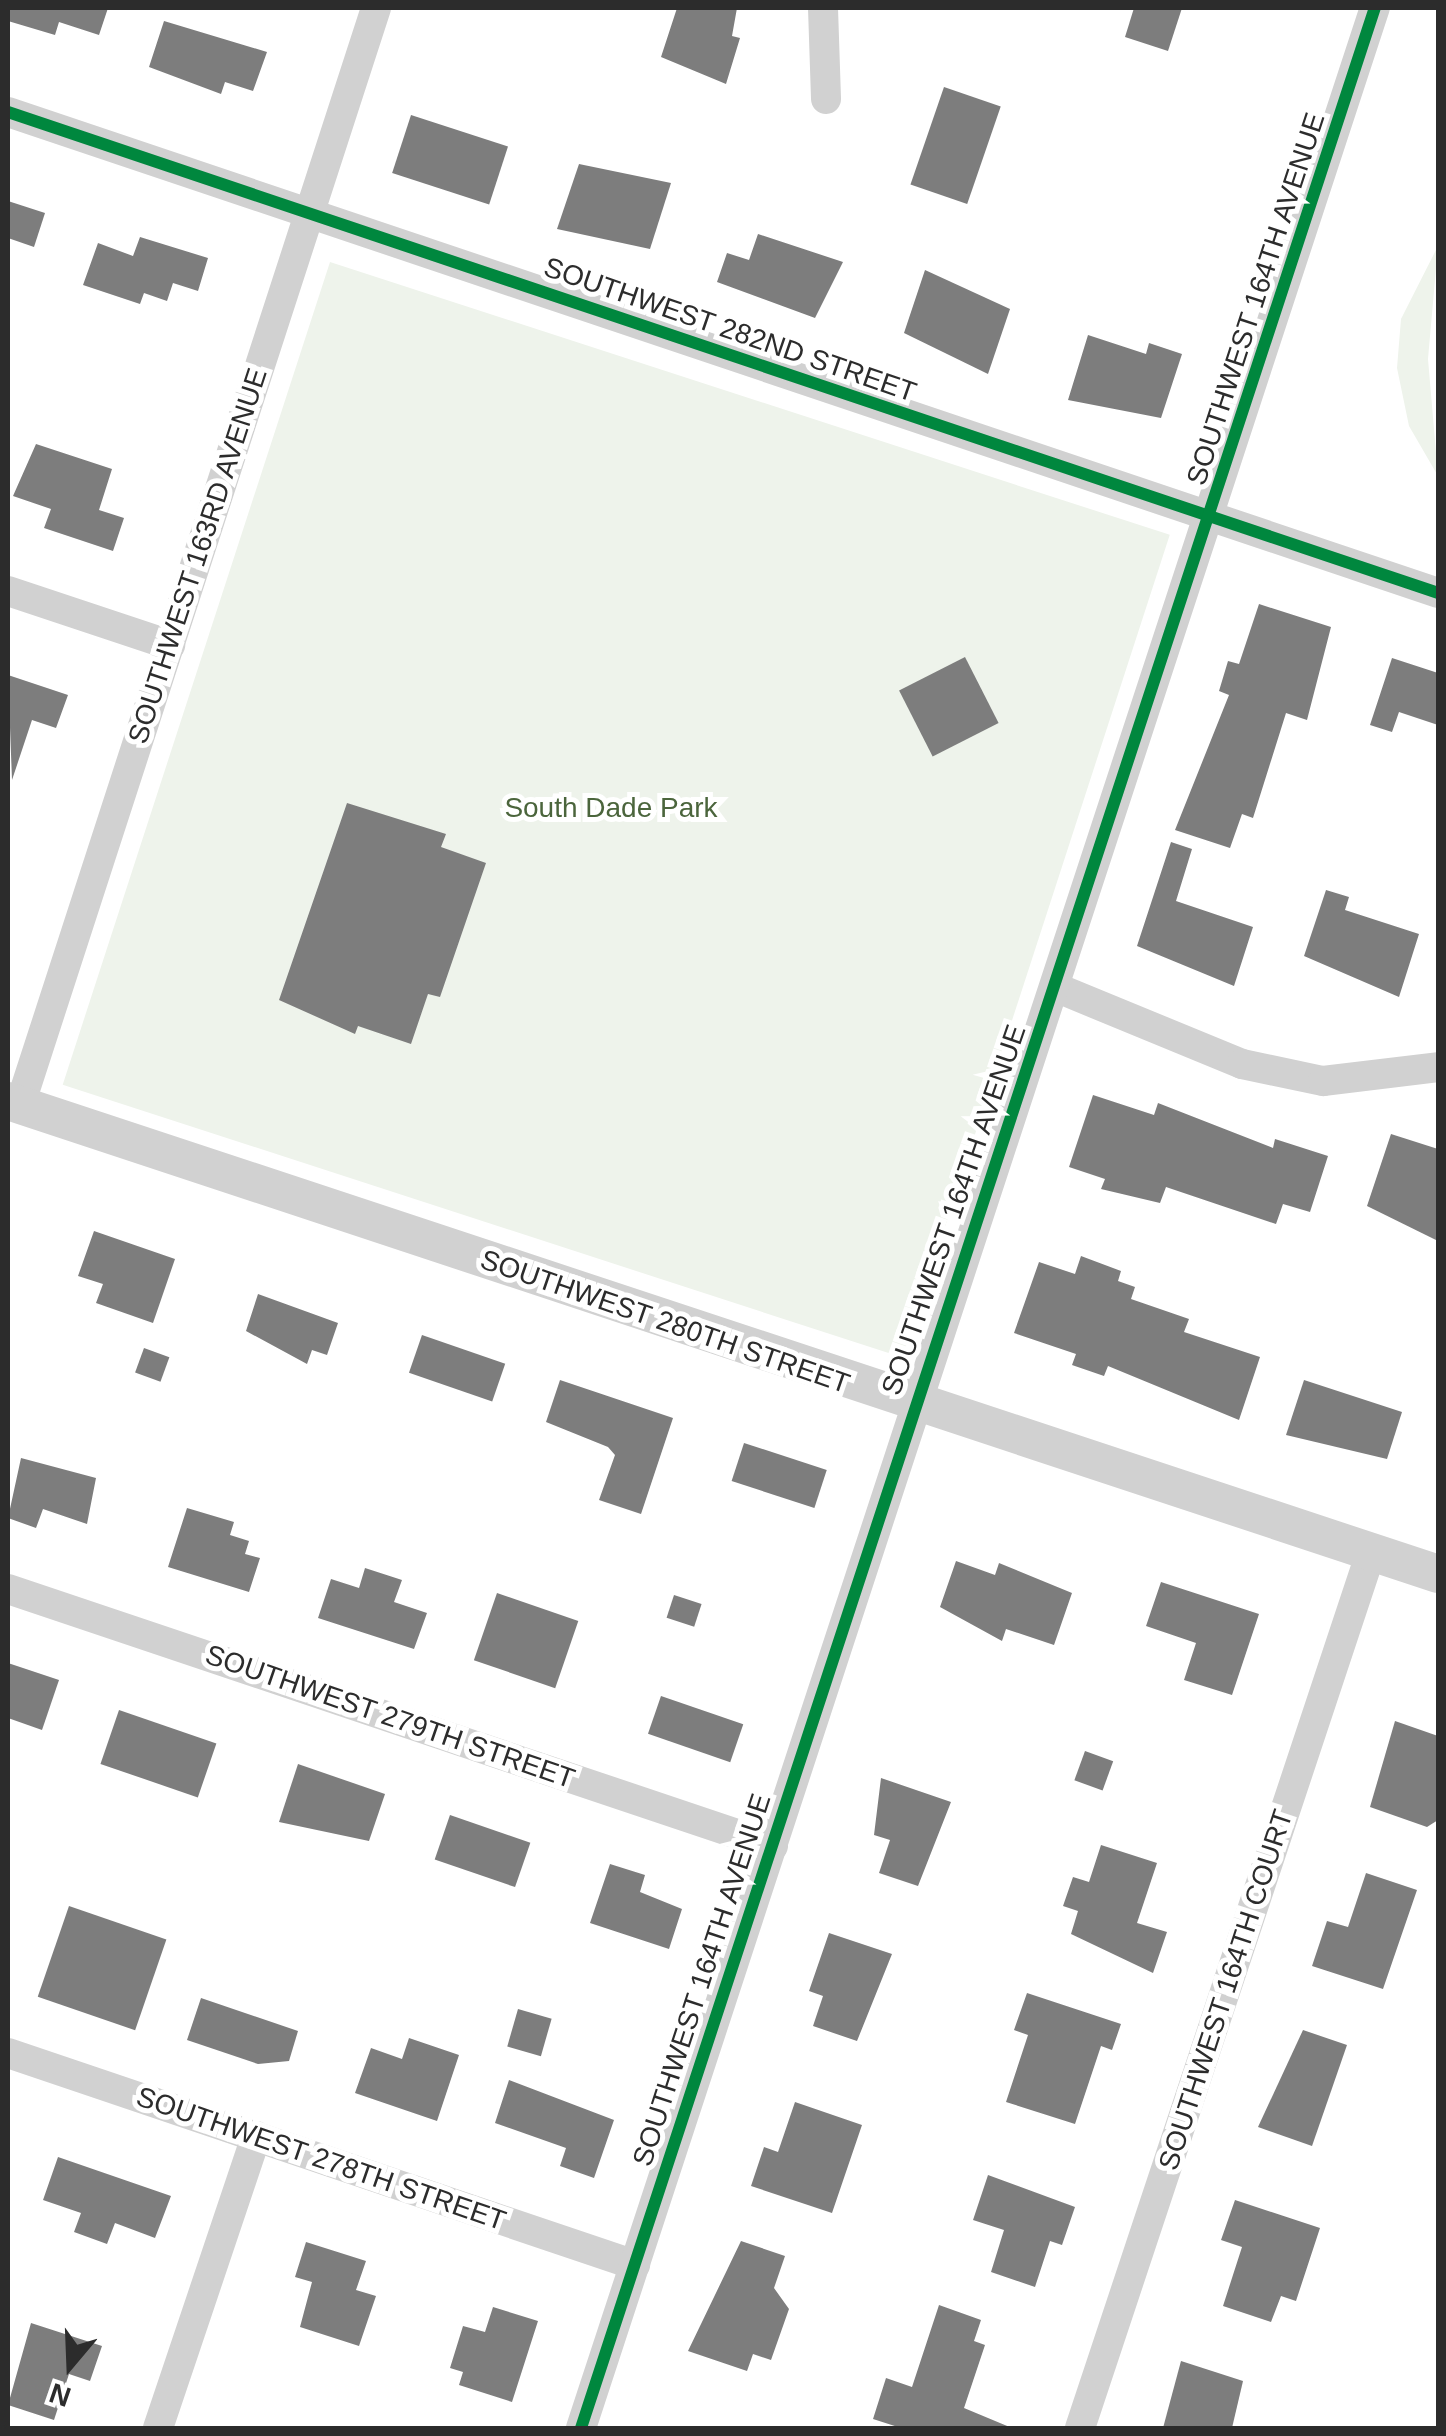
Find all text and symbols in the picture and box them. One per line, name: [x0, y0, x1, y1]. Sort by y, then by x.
street label: SOUTHWEST 164TH AVENUE: [1180, 108, 1332, 490]
street label: SOUTHWEST 282ND STREET: [539, 250, 921, 410]
street label: SOUTHWEST 163RD AVENUE: [121, 363, 275, 749]
park label: South Dade Park: [504, 791, 718, 825]
street label: SOUTHWEST 164TH AVENUE: [874, 1019, 1034, 1401]
street label: SOUTHWEST 280TH STREET: [476, 1243, 854, 1401]
street label: SOUTHWEST 279TH STREET: [201, 1638, 579, 1796]
street label: SOUTHWEST 164TH AVENUE: [626, 1789, 778, 2171]
street label: SOUTHWEST 164TH COURT: [1152, 1805, 1300, 2175]
street label: SOUTHWEST 278TH STREET: [132, 2080, 510, 2238]
north arrow: [20, 2316, 120, 2416]
text: N: [45, 2377, 75, 2413]

